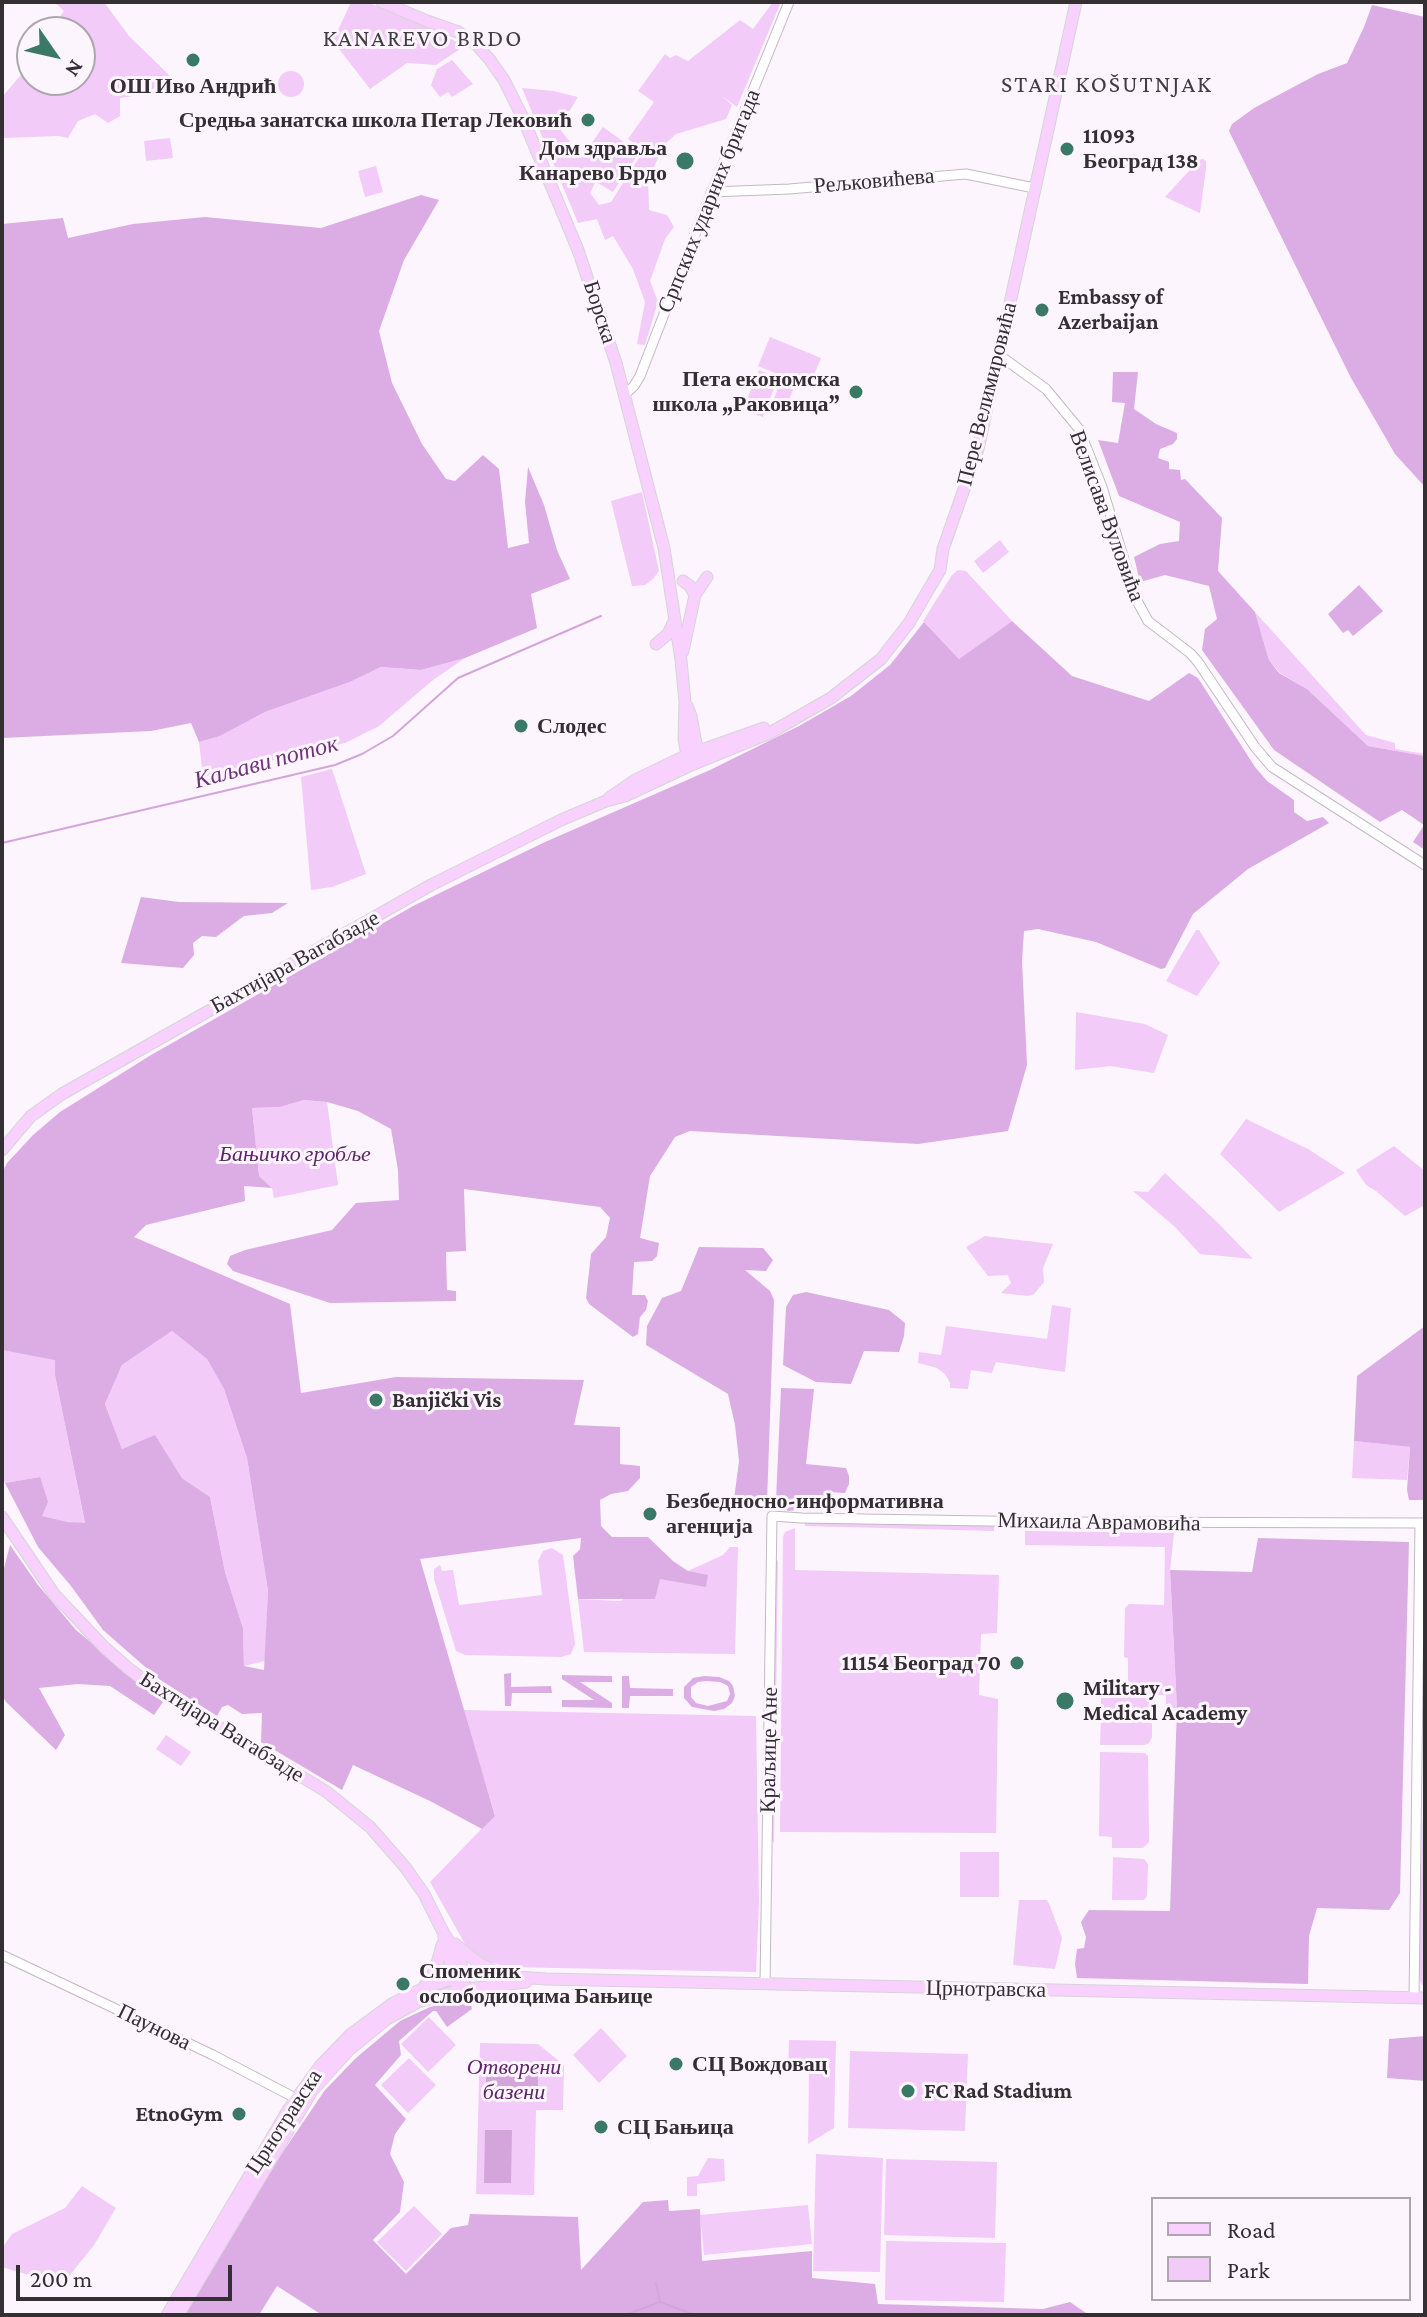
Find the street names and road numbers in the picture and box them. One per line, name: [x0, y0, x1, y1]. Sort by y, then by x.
street label: Српских ударних бригада: [652, 85, 766, 317]
street label: Рељковићева: [813, 163, 935, 199]
street label: Борска: [577, 277, 623, 347]
street label: Пере Велимировића: [951, 299, 1023, 489]
street label: Велисава Вуловића: [1064, 427, 1150, 605]
street label: Бахтијара Вагабзаде: [206, 905, 384, 1019]
street label: Михаила Аврамовића: [997, 1507, 1201, 1537]
street label: Бахтијара Вагабзаде: [135, 1666, 309, 1788]
street label: Краљице Ане: [755, 1687, 783, 1813]
street label: Црнотравска: [926, 1975, 1046, 2003]
street label: Паунова: [113, 1998, 195, 2056]
street label: Црнотравска: [240, 2064, 328, 2180]

